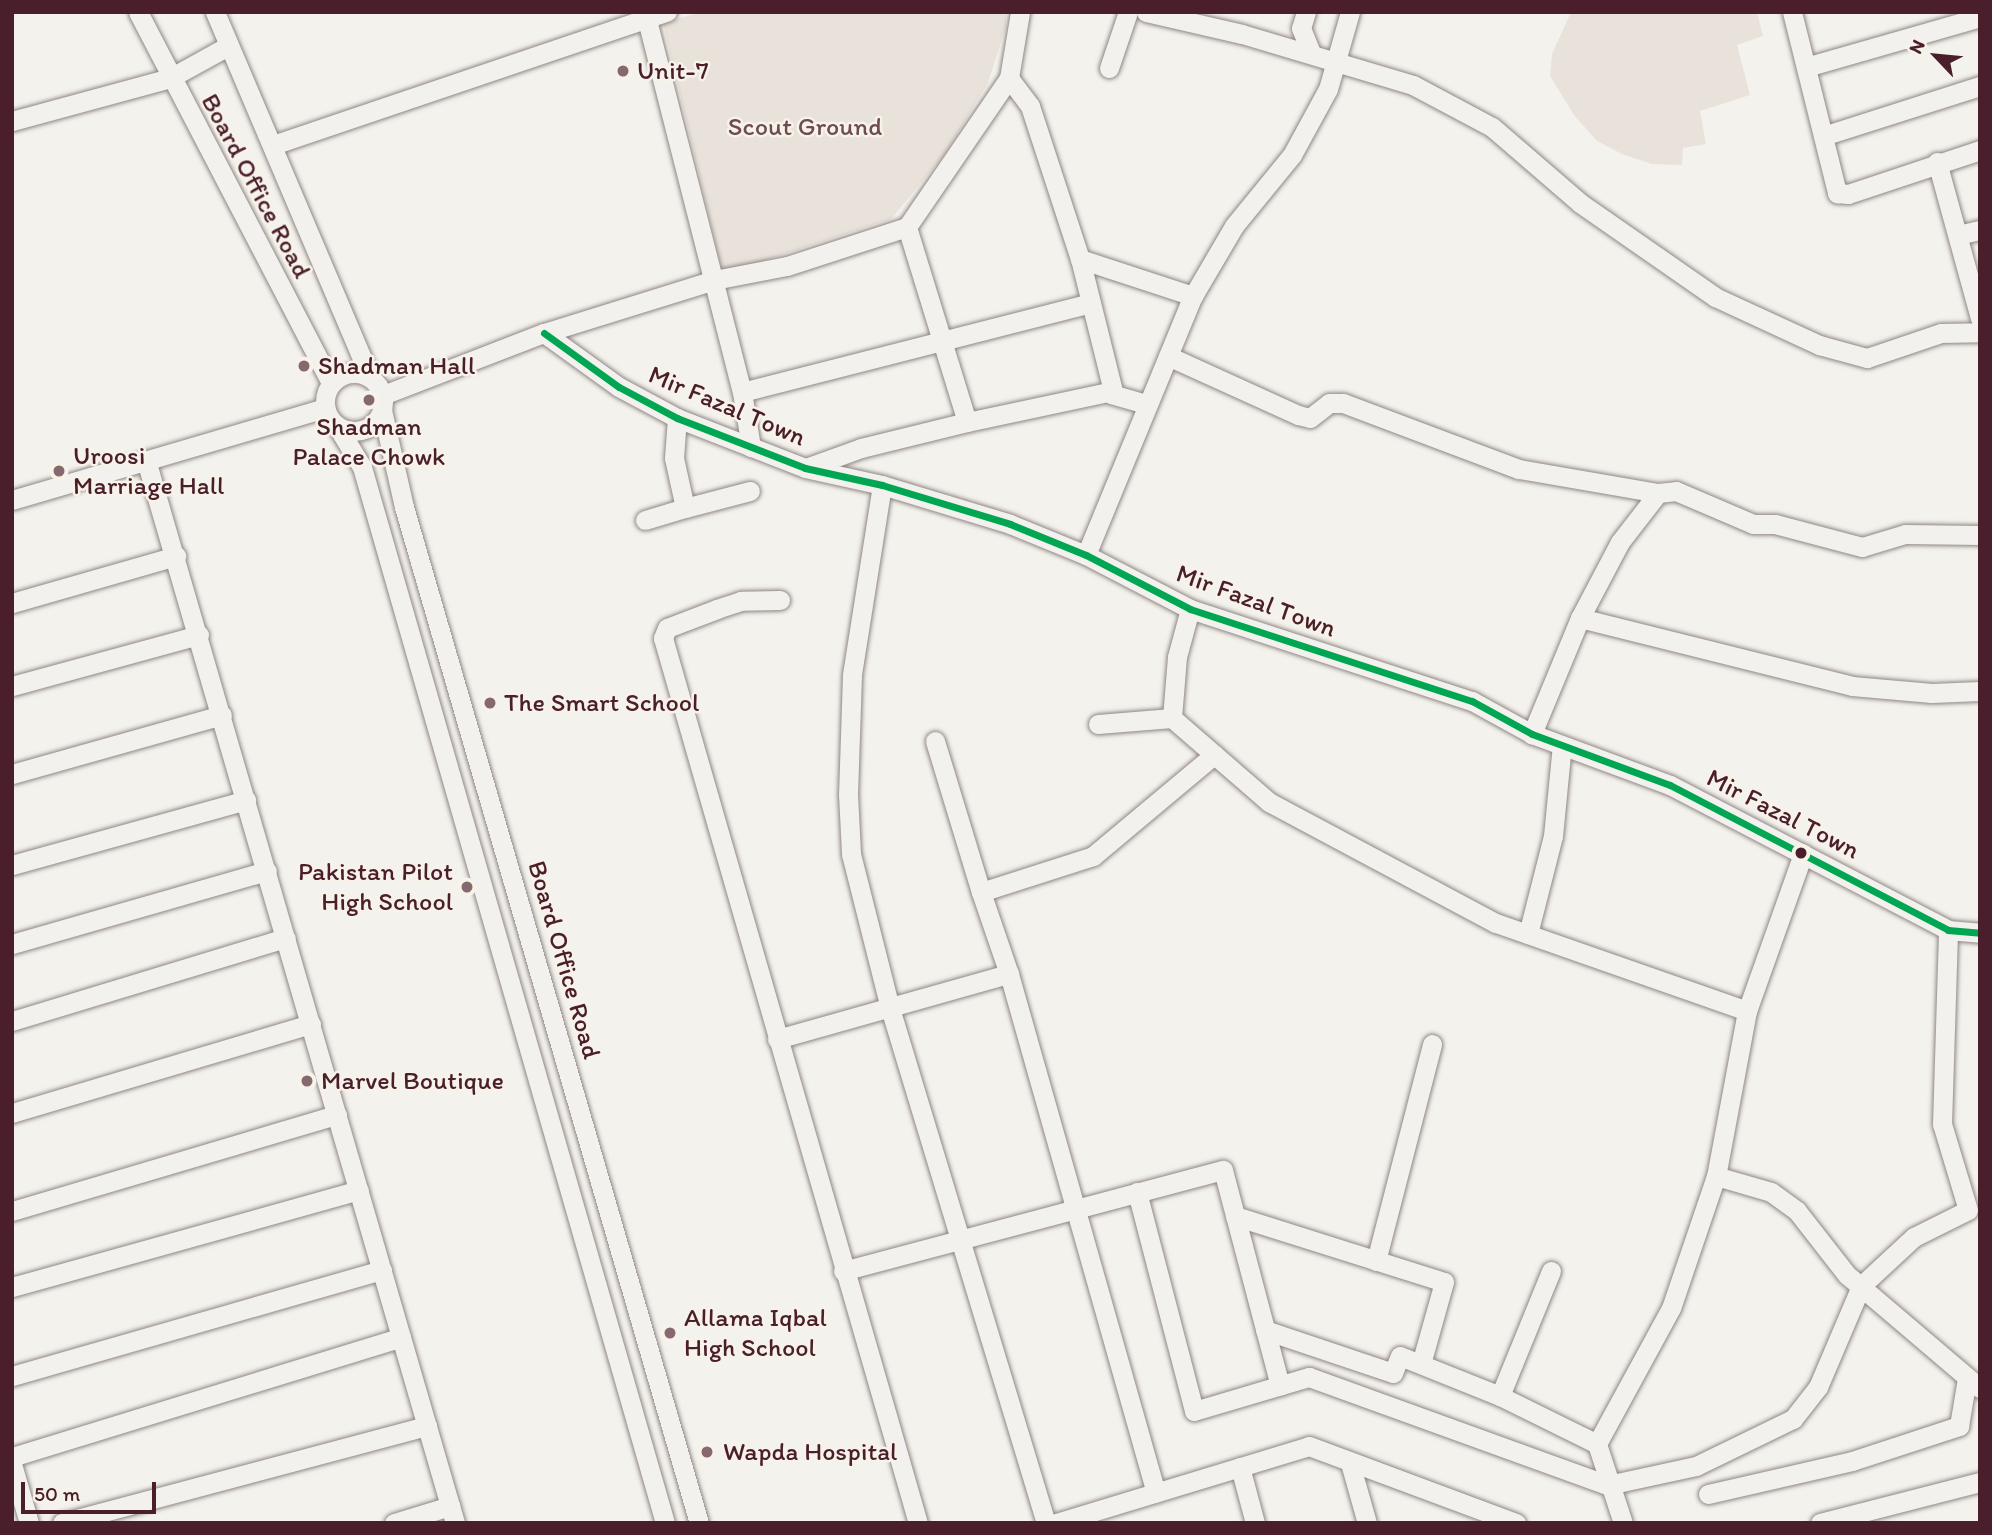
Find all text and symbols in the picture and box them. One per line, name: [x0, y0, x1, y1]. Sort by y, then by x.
north arrow: [1901, 21, 1971, 91]
text: N: [1904, 36, 1930, 57]
place label: Unit-7: [637, 55, 709, 87]
marker: Unit-7: [615, 63, 631, 79]
street label: Board Office Road: [194, 89, 318, 283]
park label: Scout Ground: [728, 111, 882, 143]
place label: Shadman Hall: [318, 350, 476, 382]
marker: Shadman Hall: [296, 358, 312, 374]
street label: Mir Fazal Town: [645, 360, 809, 452]
marker: Shadman Palace Chowk: [361, 392, 377, 408]
place label: Shadman Palace Chowk: [292, 411, 446, 472]
place label: Uroosi Marriage Hall: [73, 440, 225, 502]
marker: Uroosi Marriage Hall: [51, 463, 67, 479]
street label: Mir Fazal Town: [1174, 558, 1338, 644]
place label: The Smart School: [504, 687, 700, 719]
marker: The Smart School: [482, 695, 498, 711]
street label: Mir Fazal Town: [1703, 763, 1863, 865]
unlabelled marker: [1794, 846, 1808, 860]
place label: Pakistan Pilot High School: [298, 856, 453, 917]
street label: Board Office Road: [521, 858, 607, 1062]
marker: Pakistan Pilot High School: [459, 879, 475, 895]
place label: Marvel Boutique: [321, 1065, 504, 1097]
marker: Marvel Boutique: [299, 1073, 315, 1089]
place label: Allama Iqbal High School: [684, 1302, 827, 1364]
marker: Allama Iqbal High School: [662, 1325, 678, 1341]
place label: Wapda Hospital: [723, 1436, 897, 1468]
marker: Wapda Hospital: [697, 1442, 717, 1462]
scale bar: [24, 1468, 159, 1512]
text: 50 m: [34, 1481, 80, 1506]

